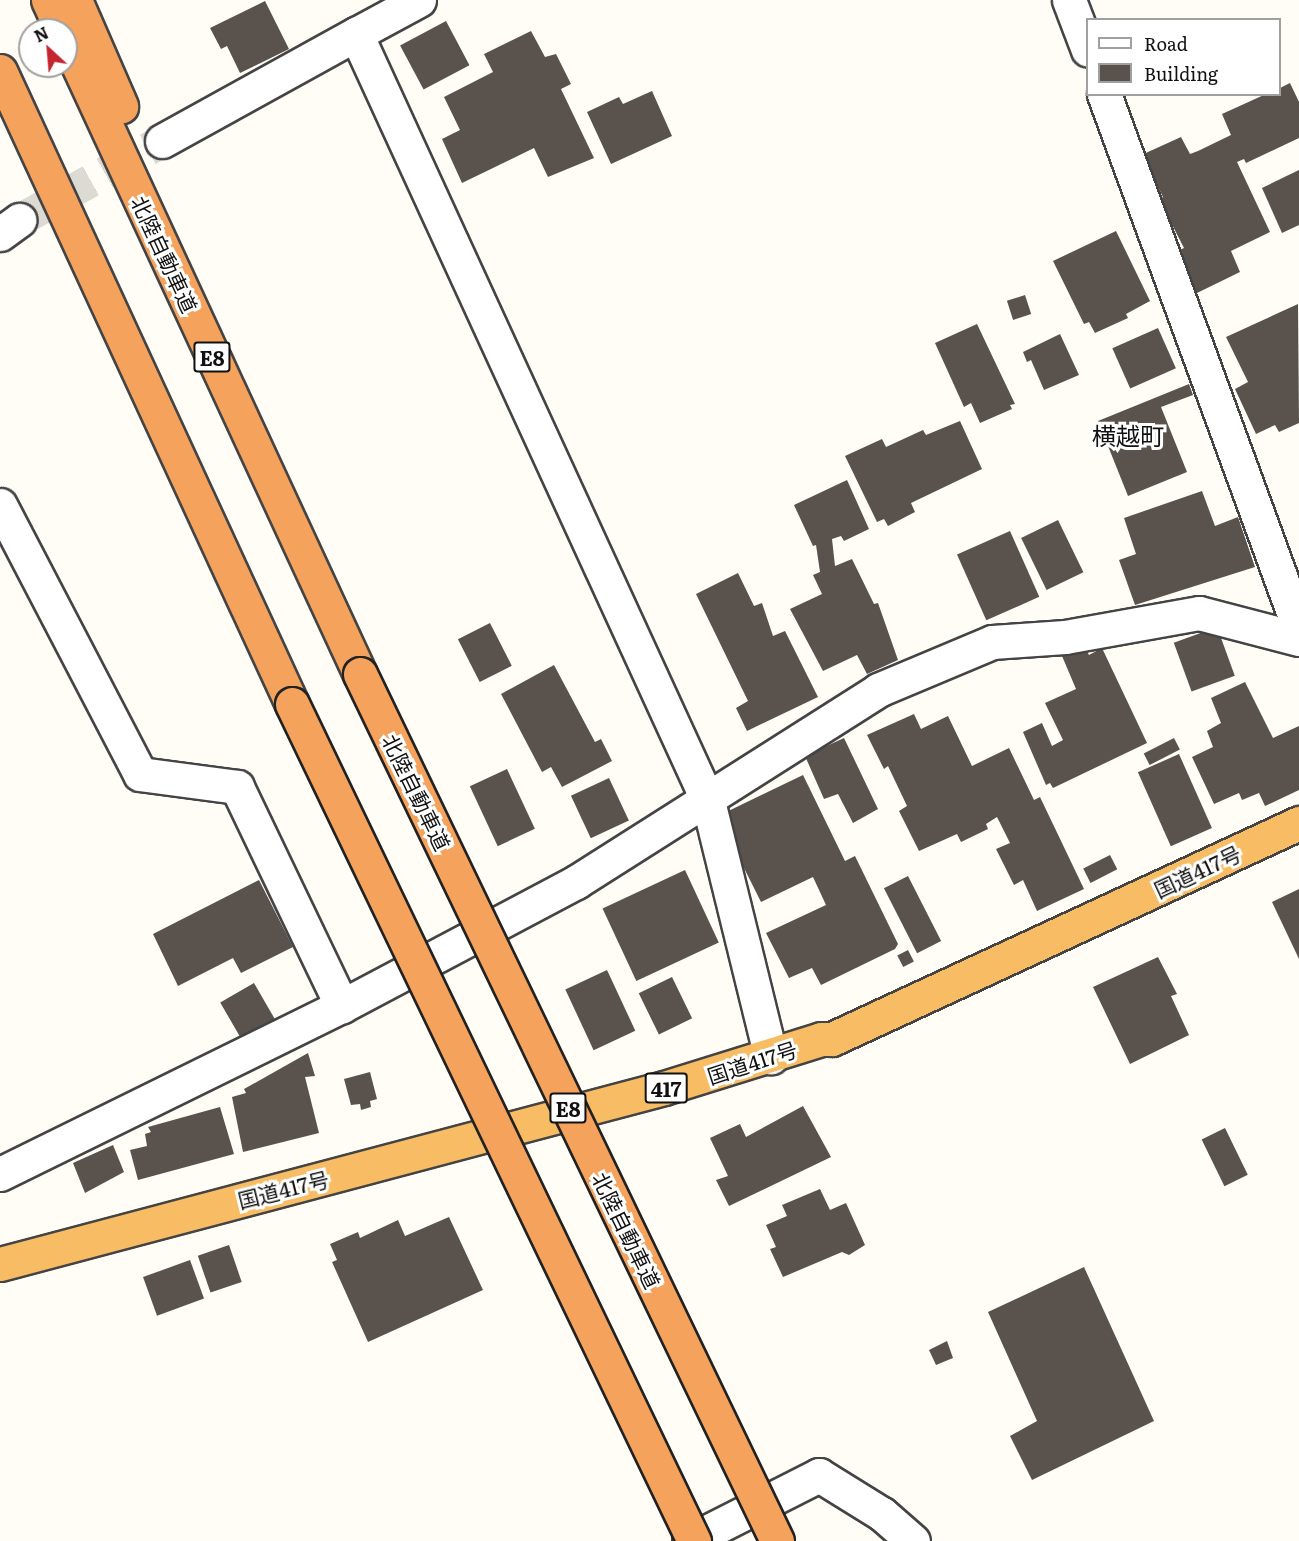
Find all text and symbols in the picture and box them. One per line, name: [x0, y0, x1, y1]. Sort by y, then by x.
north arrow: [18, 18, 78, 78]
legend: [1086, 18, 1281, 96]
text: N: [30, 20, 52, 47]
text: Road: [1144, 30, 1188, 57]
text: Building: [1144, 60, 1218, 87]
street label: 北陸自動車道: [127, 192, 203, 316]
road number: E8: [192, 340, 232, 374]
district label: 横越町: [1092, 421, 1164, 449]
street label: 北陸自動車道: [378, 730, 456, 854]
street label: 国道417号: [1149, 840, 1245, 902]
street label: 国道417号: [704, 1036, 800, 1088]
road number: 417: [644, 1071, 688, 1105]
road number: E8: [548, 1091, 588, 1125]
street label: 国道417号: [235, 1166, 331, 1212]
street label: 北陸自動車道: [588, 1168, 666, 1292]

